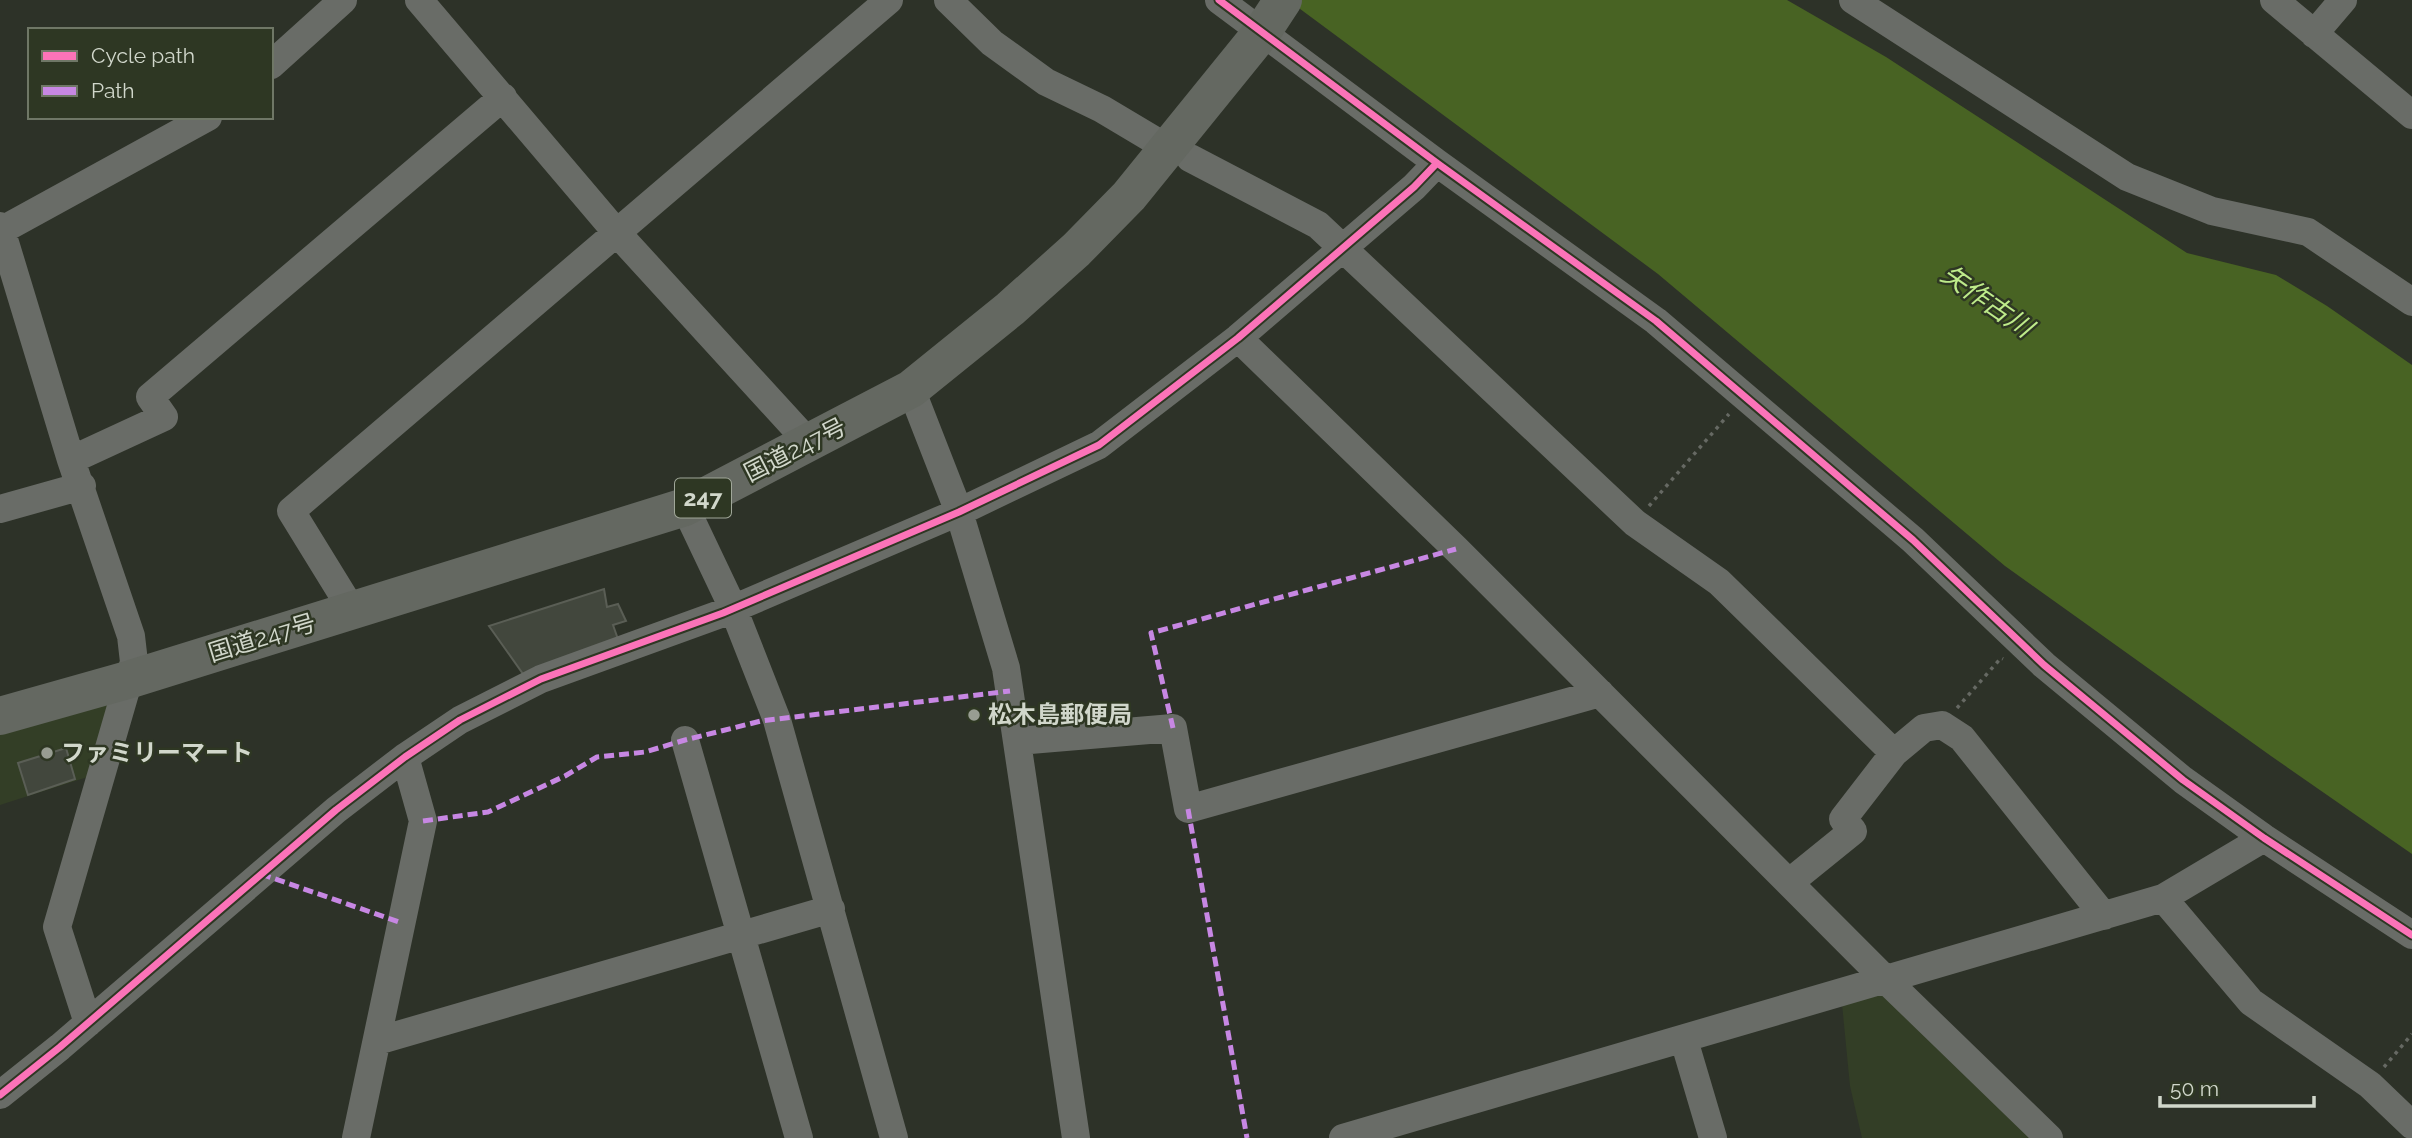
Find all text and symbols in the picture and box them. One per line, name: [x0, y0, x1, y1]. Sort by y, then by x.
legend: [28, 28, 273, 119]
text: Cycle path: [91, 43, 195, 68]
text: Path: [91, 78, 135, 103]
water label: 矢作古川: [1936, 259, 2041, 345]
street label: 国道247号: [739, 412, 851, 488]
road number: 247: [675, 478, 731, 518]
street label: 国道247号: [205, 608, 319, 668]
place label: 松木島郵便局: [988, 700, 1132, 729]
marker: 松木島郵便局: [966, 707, 982, 723]
place label: ファミリーマート: [61, 738, 253, 767]
marker: ファミリーマート: [39, 745, 55, 761]
scale bar: [2160, 1064, 2314, 1108]
text: 50 m: [2170, 1076, 2219, 1101]

